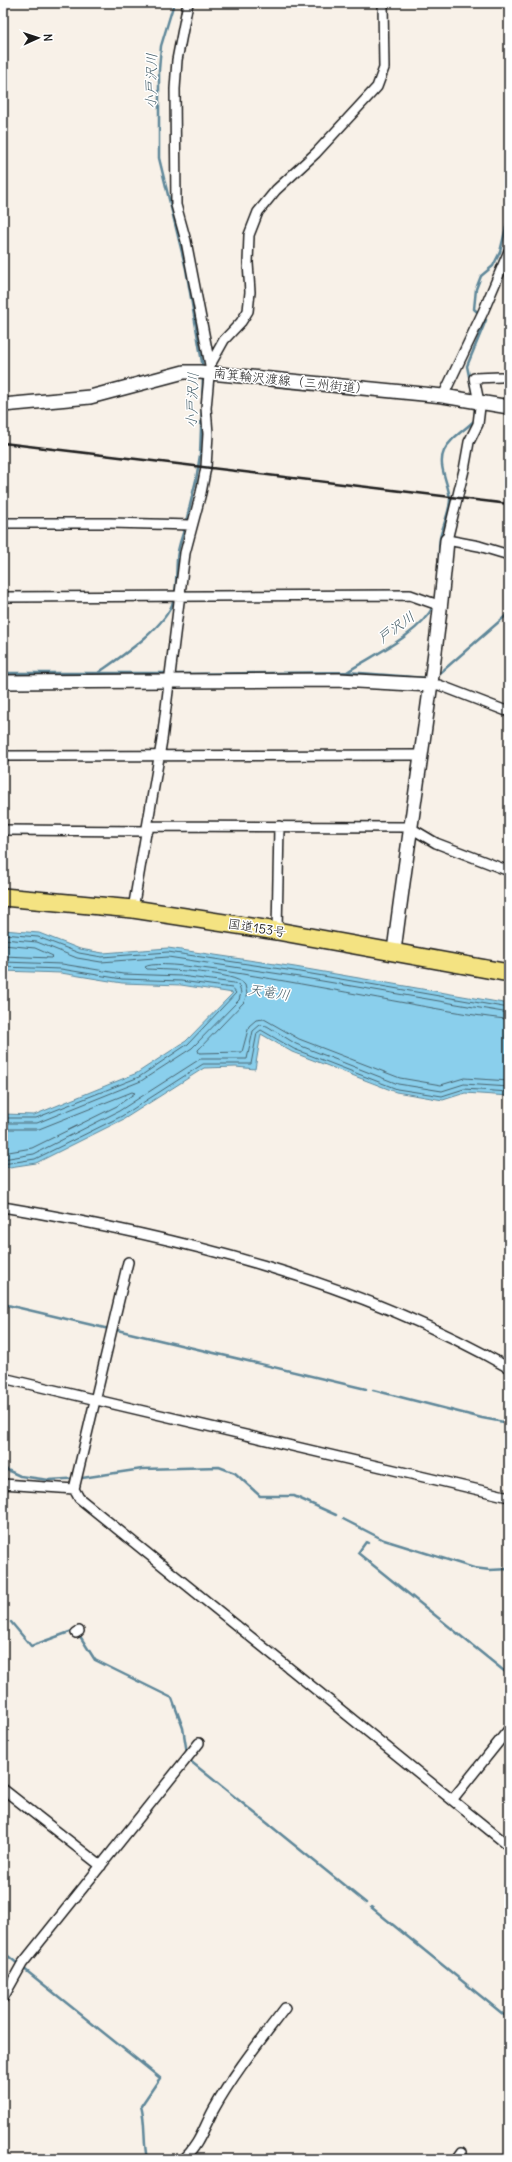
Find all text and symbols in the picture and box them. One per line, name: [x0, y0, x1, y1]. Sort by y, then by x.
north arrow: [18, 18, 58, 58]
text: N: [41, 33, 55, 42]
water label: 小戸沢川: [142, 53, 160, 109]
street label: 南箕輪沢渡線（三州街道）: [213, 364, 369, 398]
water label: 小戸沢川: [182, 372, 202, 428]
water label: 戸沢川: [374, 607, 418, 647]
street label: 国道153号: [227, 915, 287, 941]
water label: 天竜川: [247, 980, 291, 1004]

